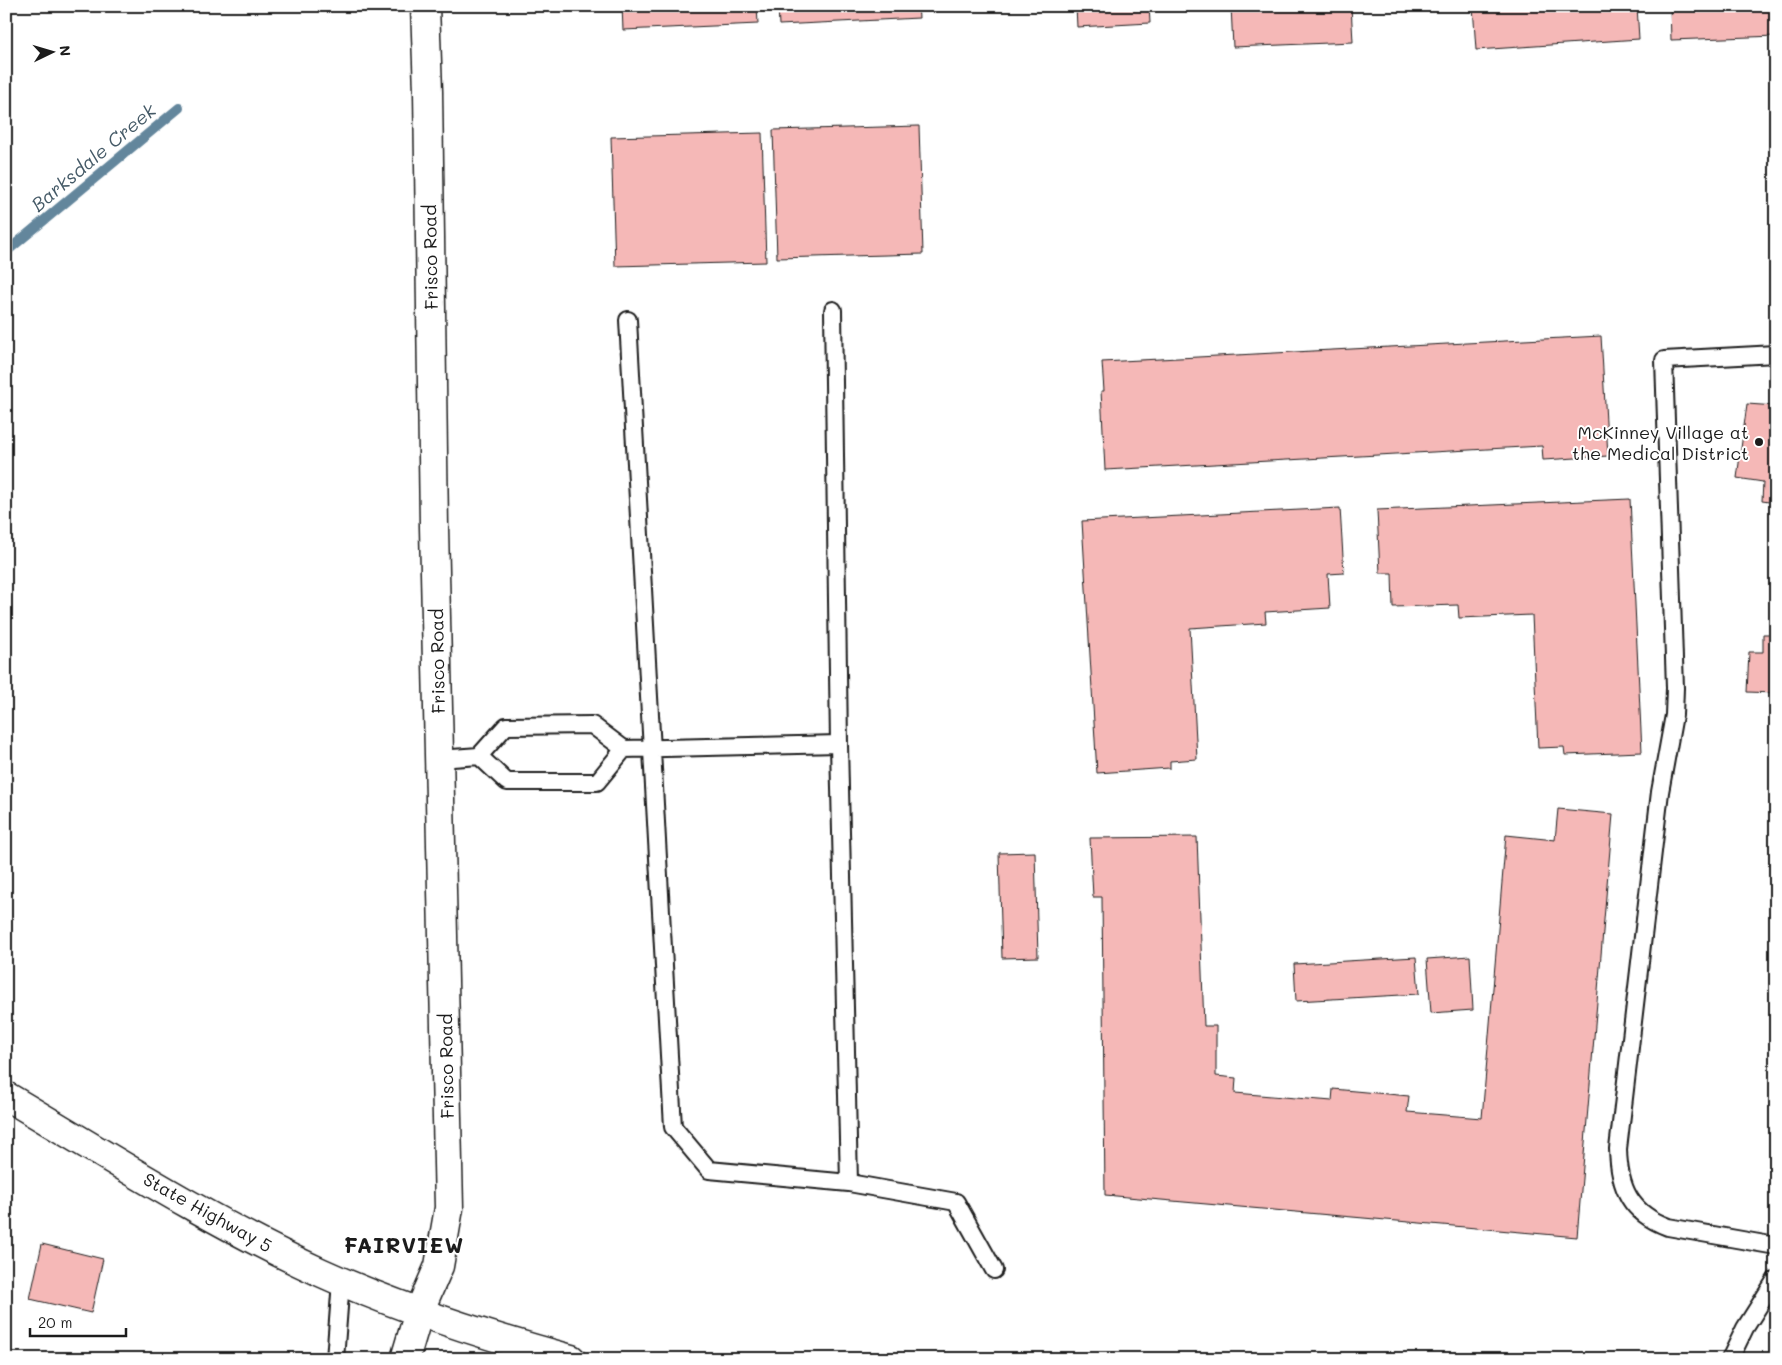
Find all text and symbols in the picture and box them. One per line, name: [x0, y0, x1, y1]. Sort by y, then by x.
north arrow: [28, 28, 78, 78]
text: N: [56, 45, 75, 57]
water label: Barksdale Creek: [25, 97, 161, 217]
street label: Frisco Road: [417, 204, 443, 310]
place label: McKinney Village at the Medical District: [1572, 420, 1749, 465]
marker: McKinney Village at the Medical District: [1753, 436, 1765, 448]
street label: Frisco Road: [424, 608, 450, 714]
street label: Frisco Road: [433, 1013, 459, 1119]
street label: State Highway 5: [139, 1167, 277, 1257]
district label: FAIRVIEW: [344, 1230, 464, 1259]
scale bar: [30, 1305, 126, 1337]
text: 20 m: [38, 1312, 72, 1332]

